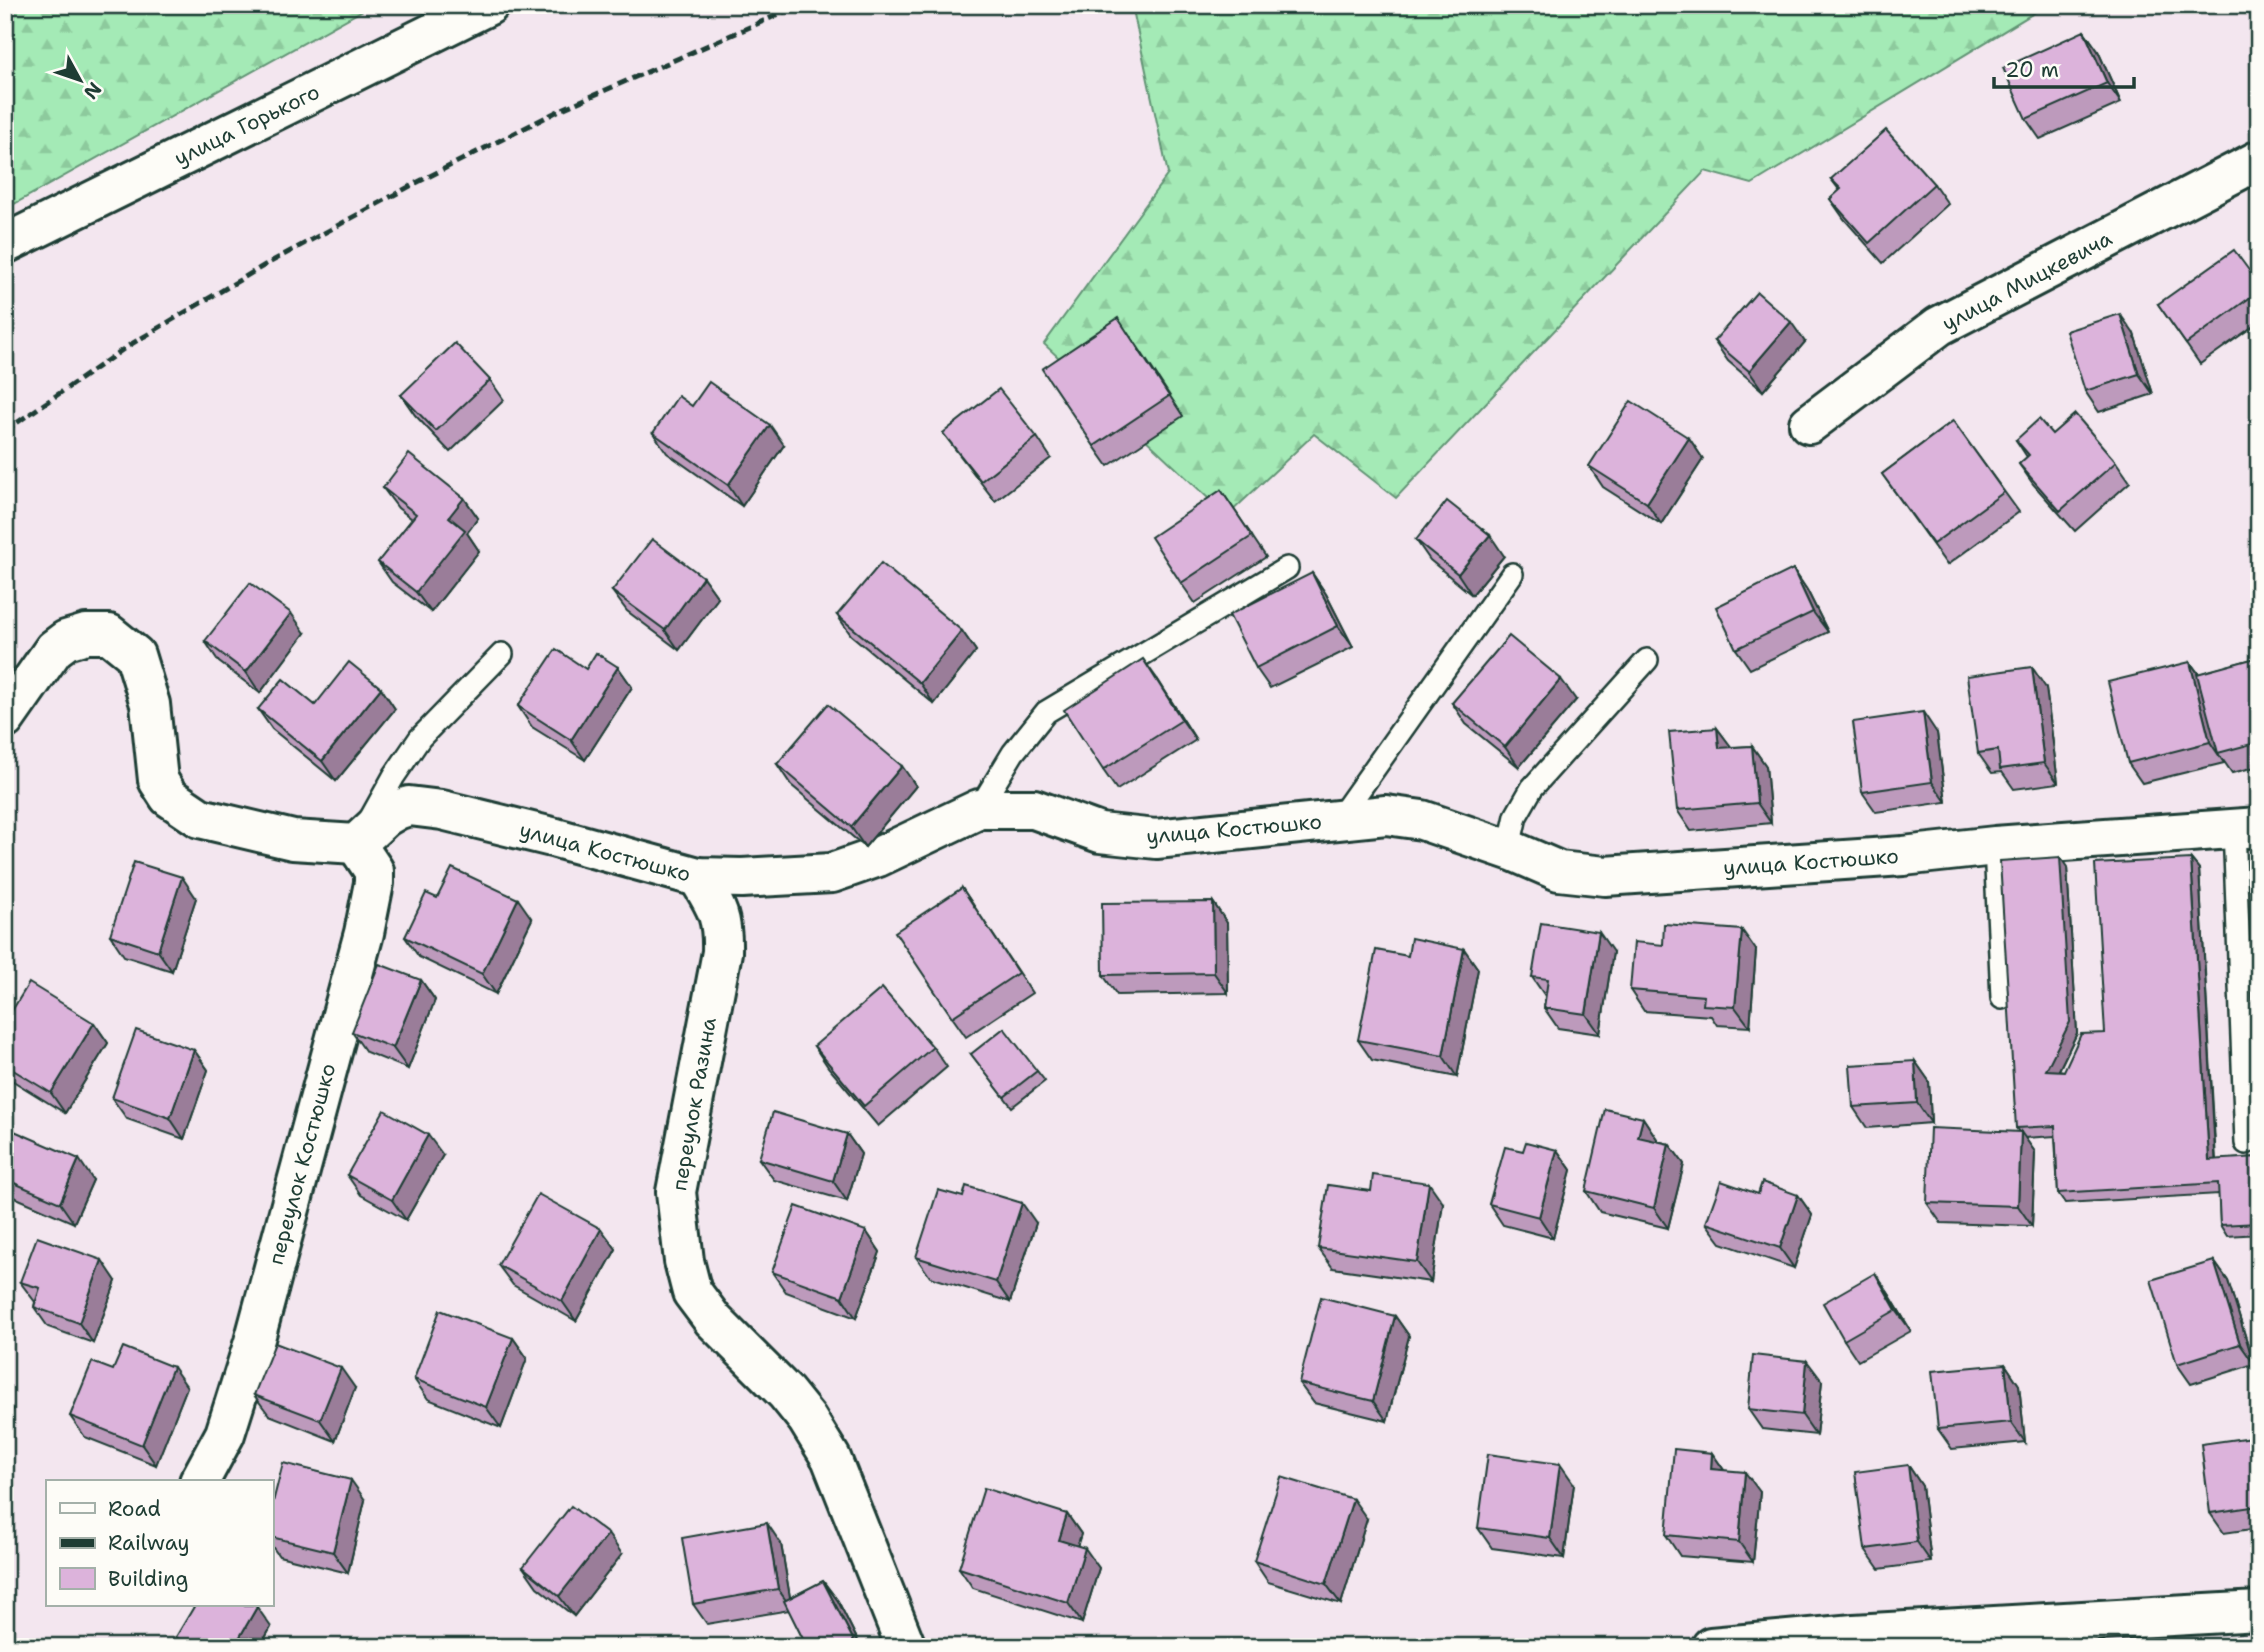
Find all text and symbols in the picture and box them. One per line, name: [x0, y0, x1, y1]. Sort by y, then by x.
north arrow: [46, 46, 116, 116]
scale bar: [1994, 46, 2134, 90]
text: 20 m: [2005, 56, 2059, 84]
text: N: [78, 77, 107, 104]
street label: улица Горького: [170, 78, 324, 172]
street label: улица Мицкевича: [1937, 224, 2117, 338]
street label: улица Костюшко: [1145, 807, 1323, 851]
street label: улица Костюшко: [516, 816, 694, 888]
street label: улица Костюшко: [1722, 842, 1900, 882]
street label: переулок Разина: [665, 1015, 723, 1193]
street label: переулок Костюшко: [262, 1060, 342, 1268]
legend: [46, 1480, 273, 1606]
text: Road: [108, 1495, 161, 1523]
text: Railway: [108, 1529, 190, 1557]
text: Building: [108, 1565, 188, 1593]

